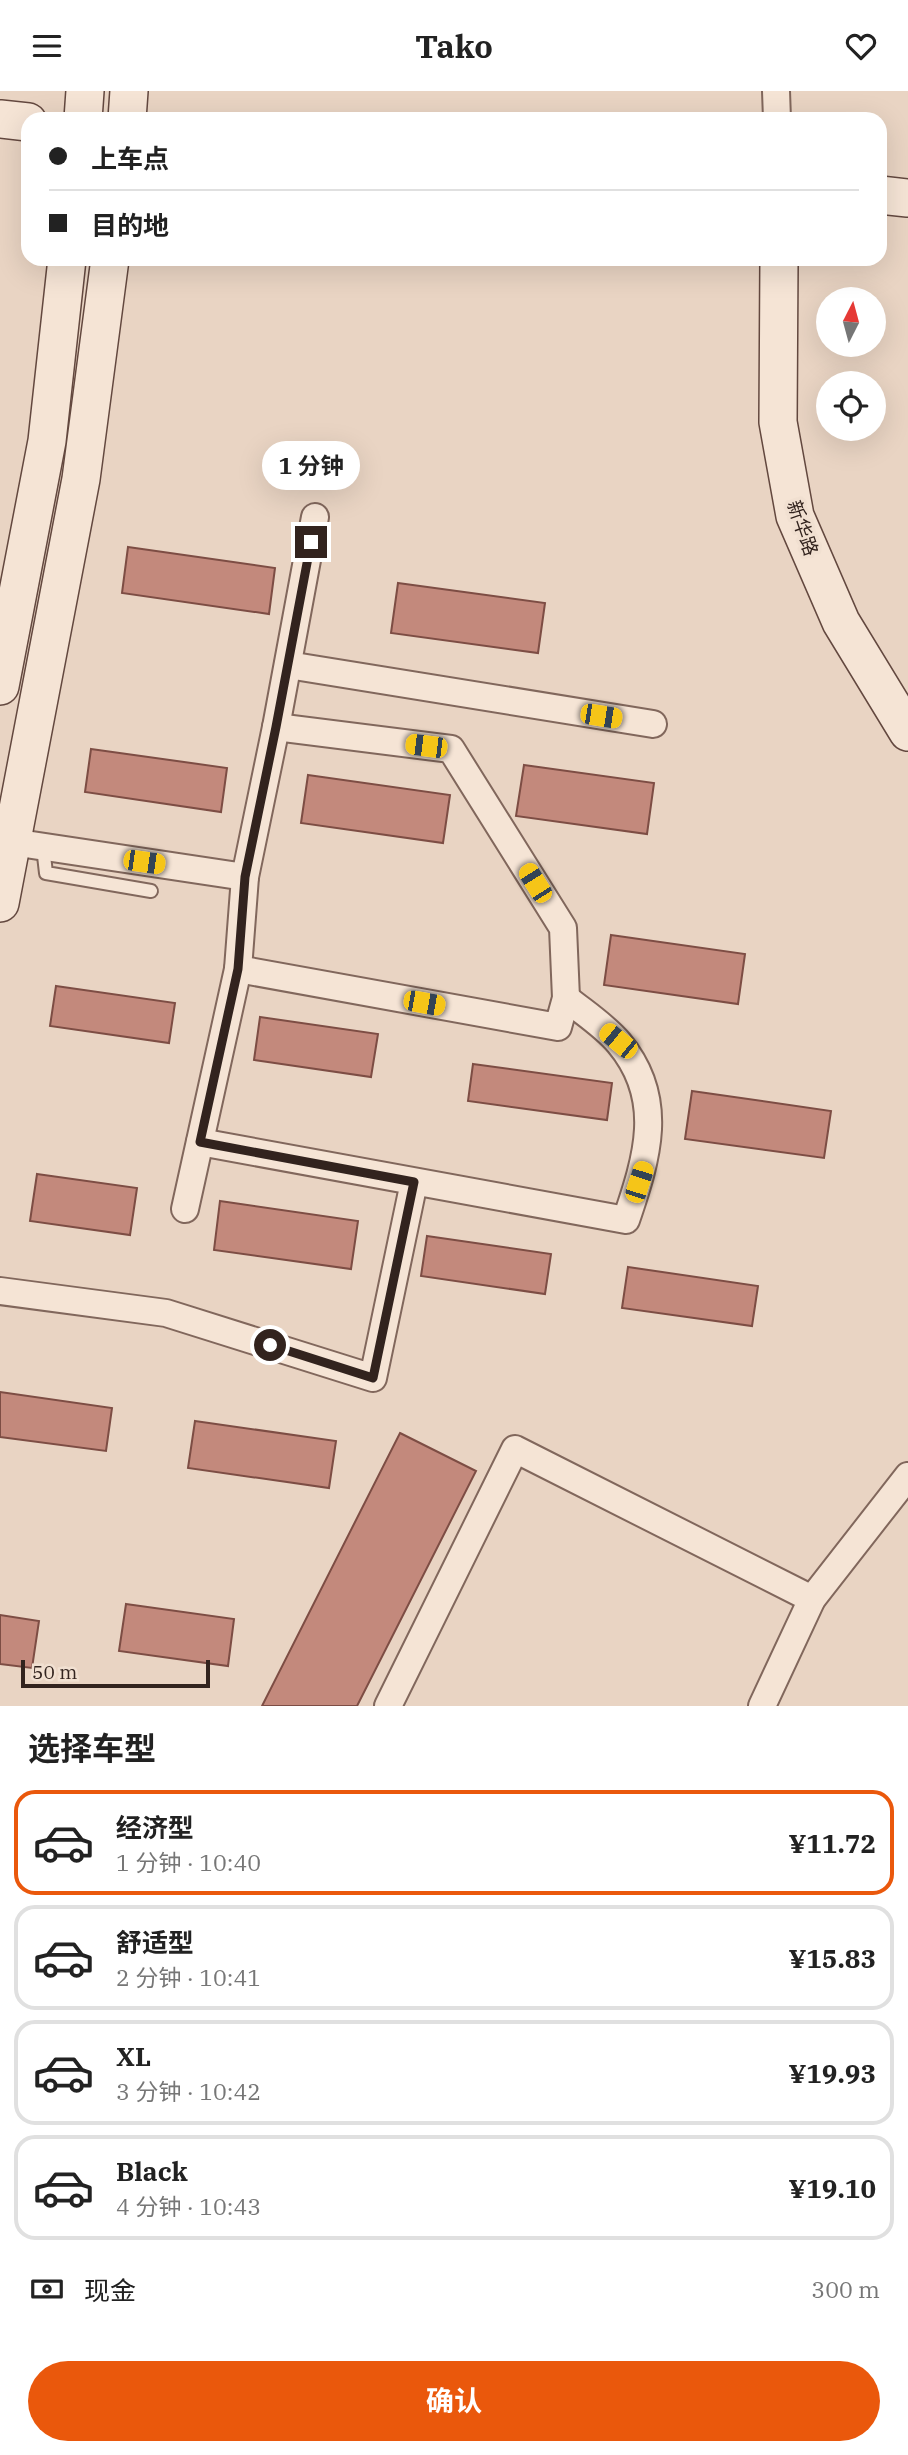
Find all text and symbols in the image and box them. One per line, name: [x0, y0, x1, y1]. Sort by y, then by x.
text: Tako: [415, 25, 493, 67]
icon: menu: [28, 27, 66, 65]
icon: heart: [842, 27, 880, 65]
text: 上车点: [91, 141, 169, 175]
text: 目的地: [91, 208, 169, 242]
north arrow: [816, 287, 886, 357]
map controls: [816, 287, 886, 441]
button: locate: [816, 371, 886, 441]
callout: 1 分钟: [262, 441, 360, 489]
text: 1 分钟: [278, 450, 344, 480]
street label: 新华路: [782, 497, 824, 559]
route end: [295, 526, 327, 558]
car: [579, 702, 624, 730]
car: [404, 733, 449, 759]
car: [122, 849, 167, 875]
car: [515, 860, 556, 906]
car: [402, 989, 447, 1017]
car: [596, 1020, 641, 1062]
car: [623, 1159, 656, 1205]
route start: [254, 1329, 286, 1361]
scale bar: [21, 1657, 210, 1689]
text: 50 m: [32, 1660, 77, 1684]
text: 选择车型: [28, 1727, 156, 1769]
text: 经济型: [116, 1810, 194, 1844]
icon: car: [32, 1811, 95, 1874]
text: ¥11.72: [789, 1826, 876, 1860]
text: 1 分钟 · 10:40: [116, 1847, 261, 1877]
text: 舒适型: [116, 1925, 194, 1959]
icon: car: [32, 1926, 95, 1989]
text: ¥15.83: [789, 1941, 876, 1975]
text: 2 分钟 · 10:41: [116, 1962, 261, 1992]
text: XL: [116, 2039, 151, 2073]
icon: car: [32, 2041, 95, 2104]
text: ¥19.93: [789, 2056, 876, 2090]
text: 3 分钟 · 10:42: [116, 2076, 261, 2106]
text: Black: [116, 2154, 188, 2188]
icon: car: [32, 2156, 95, 2219]
text: ¥19.10: [789, 2171, 876, 2205]
text: 4 分钟 · 10:43: [116, 2191, 261, 2221]
icon: cash: [28, 2270, 66, 2308]
text: 现金: [84, 2273, 136, 2307]
text: 300 m: [811, 2274, 880, 2304]
button: 确认: [28, 2361, 880, 2441]

